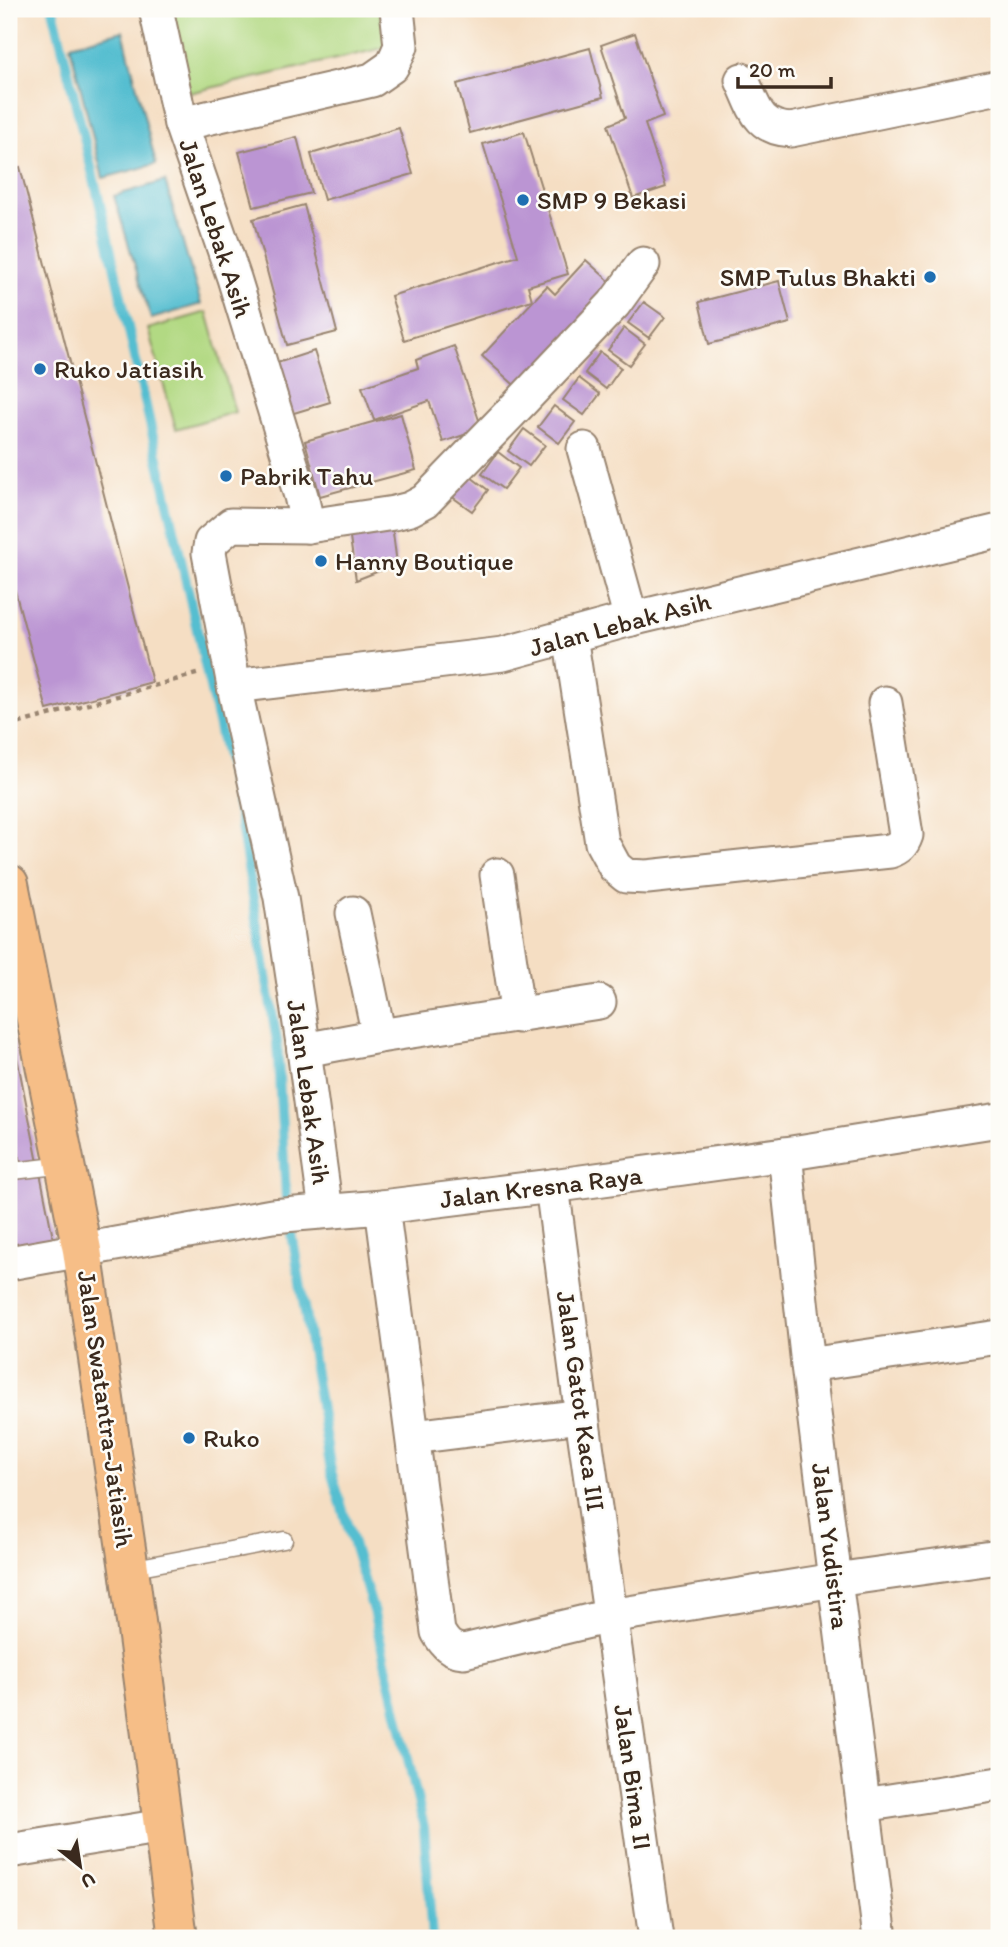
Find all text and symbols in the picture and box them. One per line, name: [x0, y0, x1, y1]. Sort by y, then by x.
scale bar: [738, 46, 831, 90]
text: 20 m: [749, 57, 796, 82]
street label: Jalan Lebak Asih: [172, 134, 260, 322]
place label: SMP 9 Bekasi: [537, 184, 687, 216]
marker: SMP 9 Bekasi: [515, 192, 531, 208]
place label: SMP Tulus Bhakti: [720, 261, 916, 293]
marker: SMP Tulus Bhakti: [922, 269, 938, 285]
place label: Ruko Jatiasih: [54, 353, 204, 385]
marker: Ruko Jatiasih: [32, 361, 48, 377]
place label: Pabrik Tahu: [240, 460, 373, 492]
marker: Pabrik Tahu: [218, 468, 234, 484]
place label: Hanny Boutique: [335, 545, 514, 577]
marker: Hanny Boutique: [313, 553, 329, 569]
street label: Jalan Lebak Asih: [526, 584, 714, 664]
street label: Jalan Lebak Asih: [280, 998, 338, 1187]
street label: Jalan Kresna Raya: [438, 1159, 645, 1215]
street label: Jalan Swatantra-Jatiasih: [71, 1268, 141, 1550]
street label: Jalan Gatot Kaca III: [550, 1289, 612, 1513]
place label: Ruko: [203, 1422, 260, 1454]
marker: Ruko: [181, 1430, 197, 1446]
street label: Jalan Yudistira: [805, 1461, 857, 1632]
street label: Jalan Bima II: [607, 1702, 659, 1852]
north arrow: [46, 1832, 116, 1902]
text: U: [77, 1867, 99, 1893]

